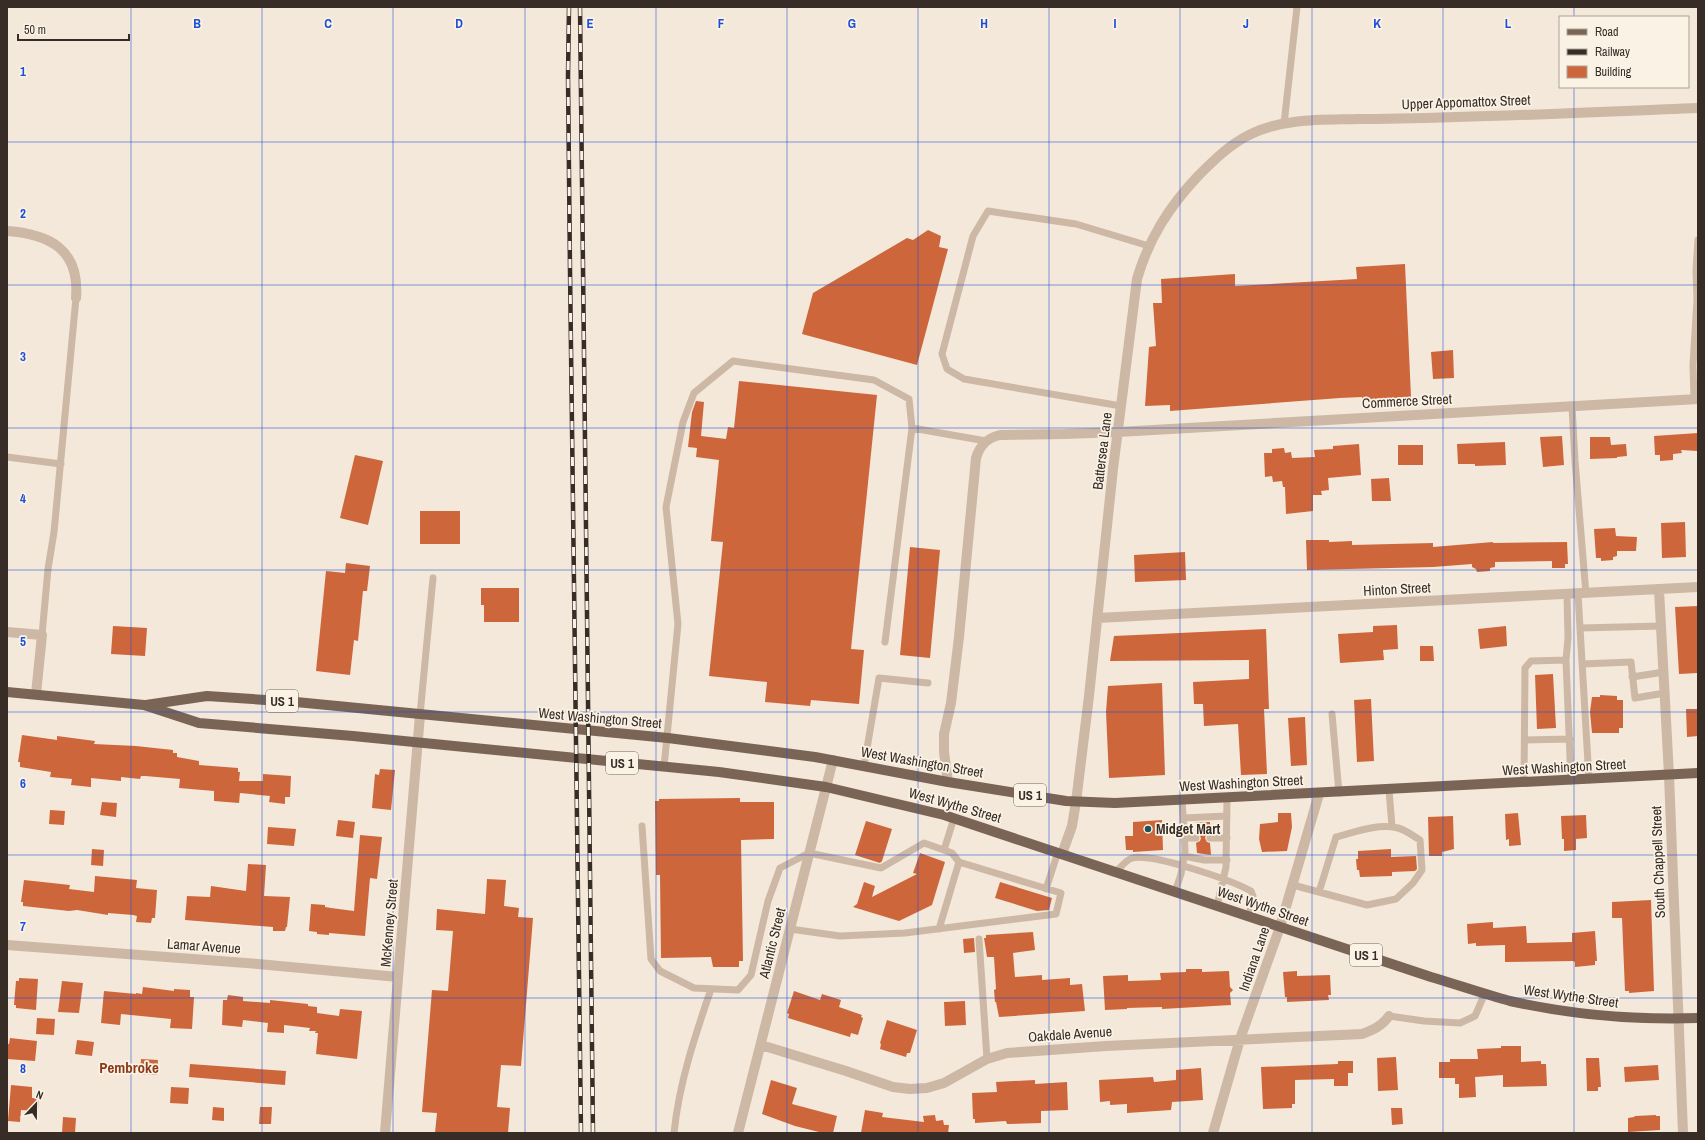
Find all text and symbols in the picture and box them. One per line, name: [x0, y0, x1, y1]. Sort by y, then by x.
text: B: [193, 15, 201, 32]
text: C: [324, 15, 332, 32]
text: D: [455, 15, 463, 32]
text: E: [586, 15, 594, 32]
text: F: [718, 15, 725, 32]
text: G: [848, 15, 856, 32]
text: H: [980, 15, 988, 32]
text: I: [1114, 15, 1117, 32]
text: J: [1243, 15, 1249, 32]
text: K: [1373, 15, 1381, 32]
text: L: [1505, 15, 1512, 32]
scale bar: [18, 16, 129, 42]
legend: [1559, 16, 1689, 88]
text: 50 m: [24, 22, 46, 38]
text: Road: [1595, 24, 1619, 40]
text: Railway: [1595, 44, 1630, 60]
text: 1: [20, 63, 26, 80]
text: Building: [1595, 64, 1632, 80]
street label: Upper Appomattox Street: [1401, 91, 1531, 113]
text: 2: [20, 205, 26, 222]
text: 3: [20, 348, 26, 365]
street label: Commerce Street: [1362, 390, 1452, 412]
street label: Battersea Lane: [1088, 411, 1116, 491]
text: 4: [20, 490, 26, 507]
street label: Hinton Street: [1363, 578, 1431, 600]
text: 5: [20, 633, 26, 650]
road number: US 1: [266, 690, 298, 712]
street label: West Washington Street: [538, 704, 662, 732]
street label: West Washington Street: [859, 742, 985, 782]
road number: US 1: [606, 752, 638, 774]
street label: West Washington Street: [1502, 755, 1626, 779]
street label: West Washington Street: [1179, 771, 1303, 795]
text: 6: [20, 775, 26, 792]
street label: West Wythe Street: [907, 783, 1003, 827]
road number: US 1: [1014, 784, 1046, 806]
street label: South Chappell Street: [1647, 806, 1669, 918]
place label: Midget Mart: [1156, 820, 1221, 838]
marker: Midget Mart: [1143, 824, 1153, 834]
street label: McKenney Street: [376, 878, 402, 968]
street label: West Wythe Street: [1215, 882, 1311, 930]
street label: Atlantic Street: [754, 906, 789, 981]
text: 7: [20, 918, 26, 935]
street label: Indiana Lane: [1235, 924, 1273, 994]
street label: Lamar Avenue: [167, 934, 241, 958]
road number: US 1: [1350, 944, 1382, 966]
street label: West Wythe Street: [1523, 980, 1619, 1012]
street label: Oakdale Avenue: [1027, 1022, 1113, 1046]
district label: Pembroke: [99, 1057, 159, 1078]
text: 8: [20, 1060, 26, 1077]
north arrow: [16, 1084, 56, 1124]
text: N: [34, 1087, 45, 1102]

